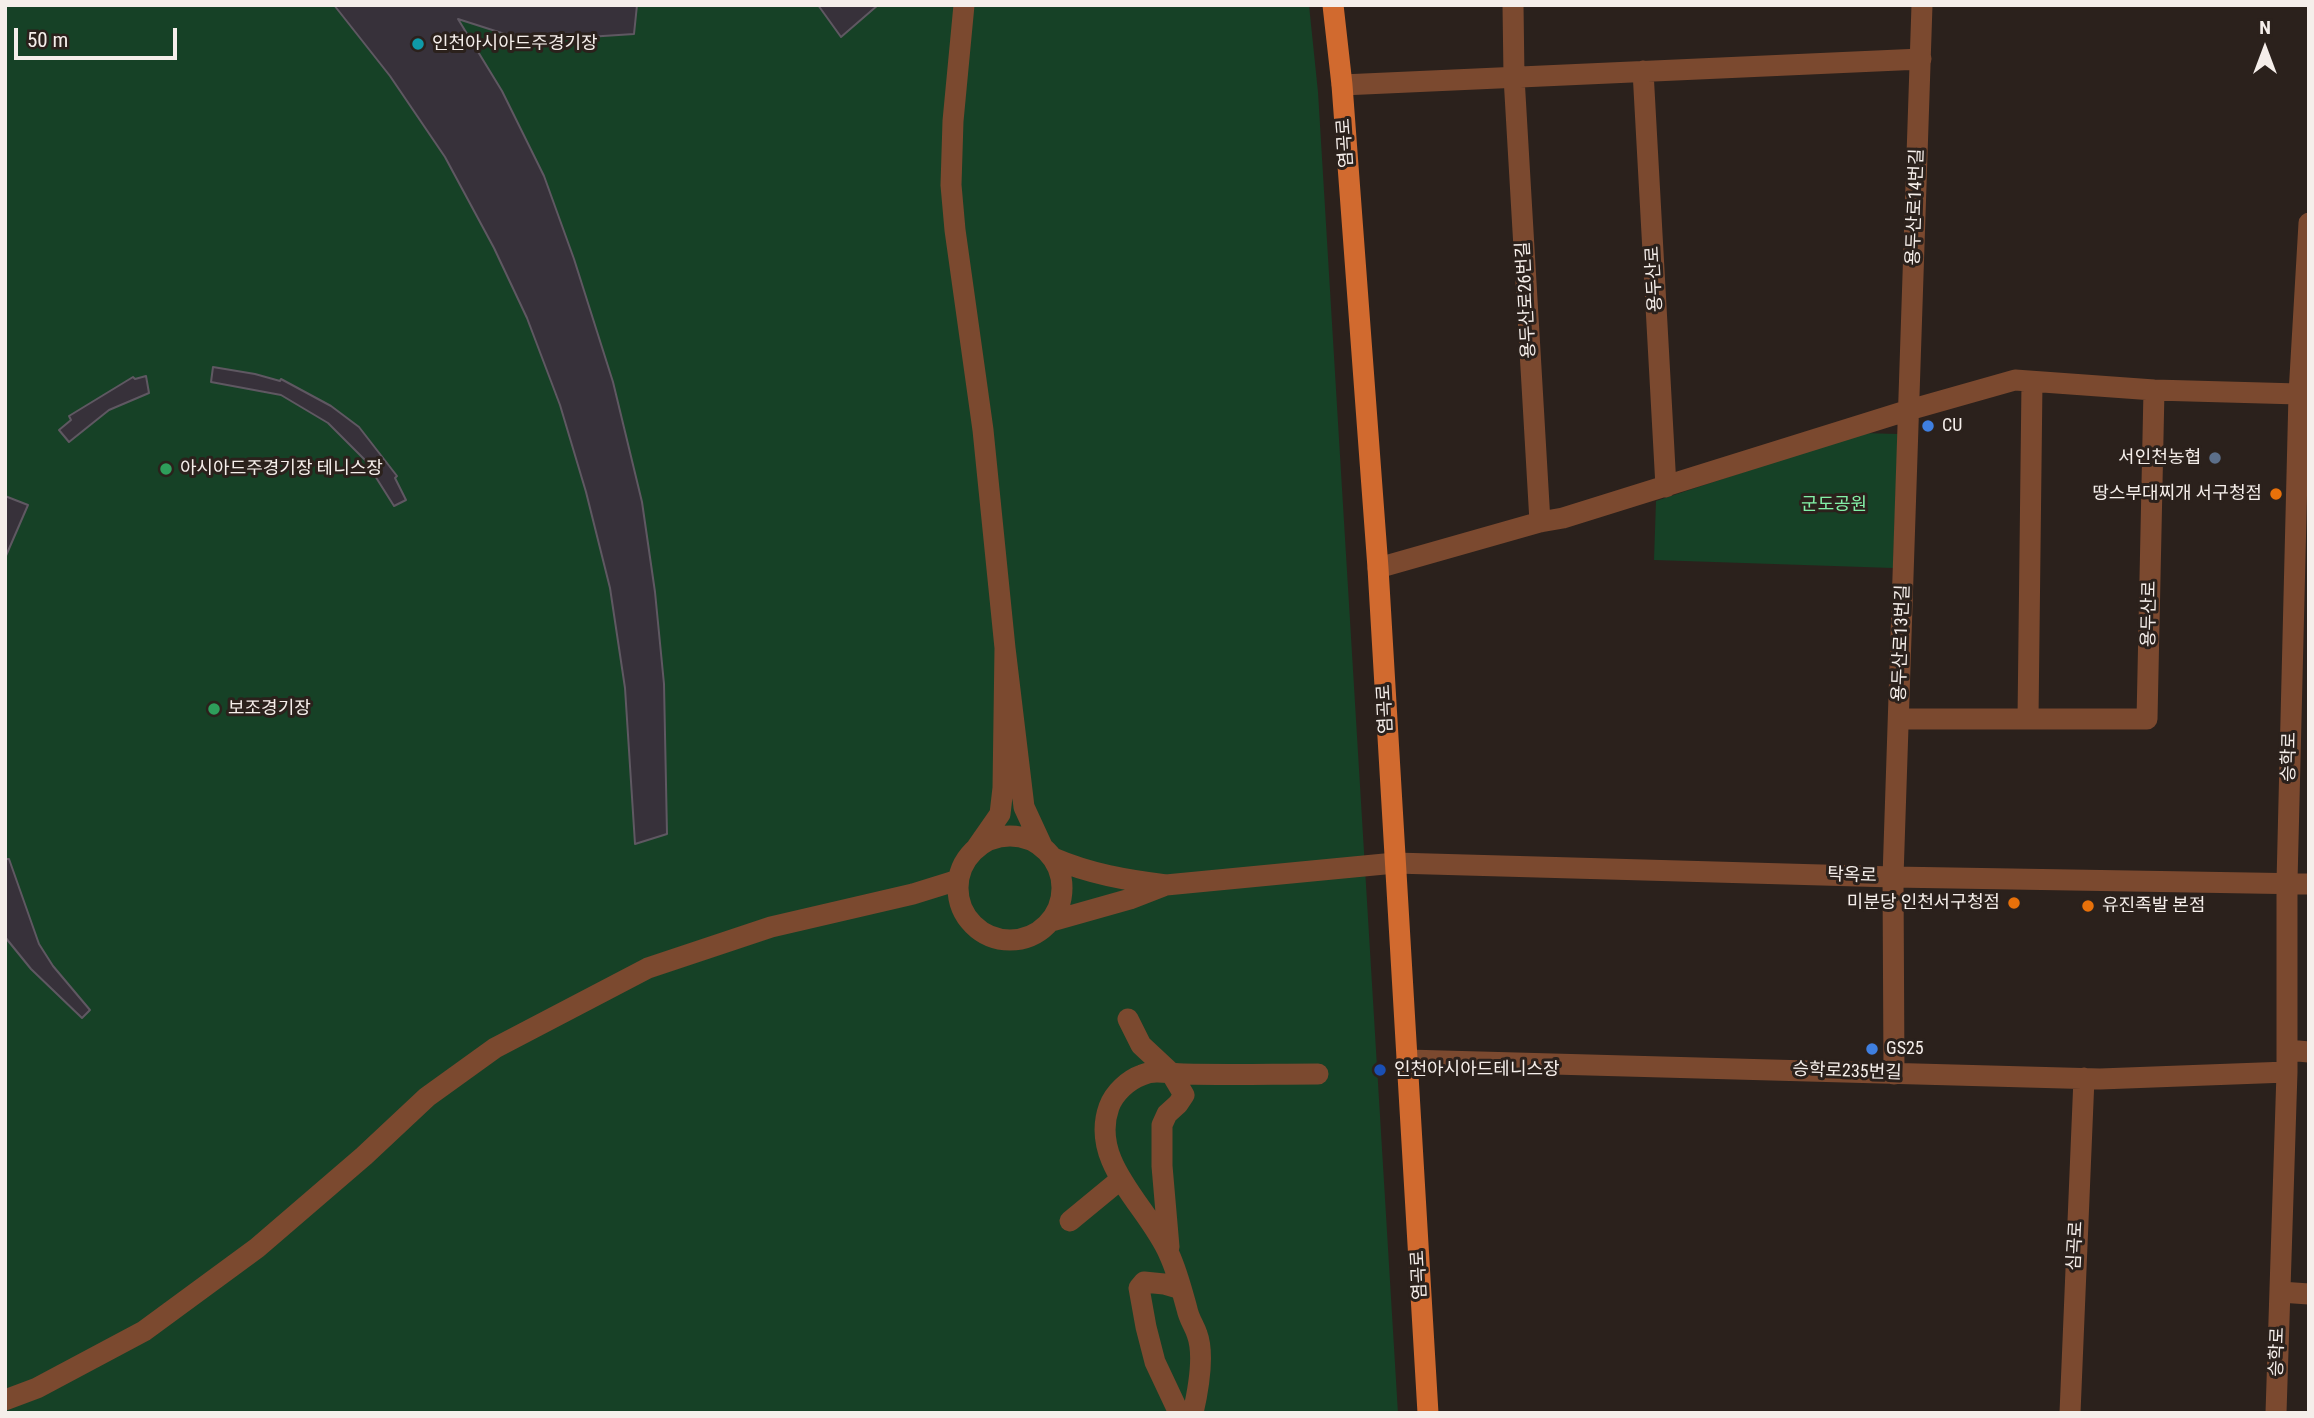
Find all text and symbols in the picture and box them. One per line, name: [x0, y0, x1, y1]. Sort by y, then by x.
scale bar: [18, 14, 180, 58]
north arrow: [2230, 14, 2300, 84]
text: N: [2259, 16, 2271, 39]
text: 50 m: [27, 28, 68, 52]
place label: 인천아시아드주경기장: [432, 33, 598, 55]
marker: 인천아시아드주경기장: [410, 36, 426, 52]
street label: 염곡로: [1333, 117, 1359, 169]
street label: 용두산로14번길: [1903, 148, 1929, 266]
street label: 용두산로26번길: [1513, 241, 1541, 359]
street label: 용두산로: [1642, 245, 1668, 313]
place label: CU: [1942, 415, 1962, 437]
marker: CU: [1920, 418, 1936, 434]
place label: 서인천농협: [2118, 447, 2201, 469]
marker: 서인천농협: [2207, 450, 2223, 466]
place label: 아시아드주경기장 테니스장: [180, 458, 383, 480]
marker: 아시아드주경기장 테니스장: [158, 461, 174, 477]
place label: 땅스부대찌개 서구청점: [2092, 483, 2262, 505]
marker: 땅스부대찌개 서구청점: [2268, 486, 2284, 502]
park label: 군도공원: [1801, 494, 1867, 516]
street label: 용두산로: [2139, 581, 2161, 647]
street label: 용두산로13번길: [1889, 584, 1915, 702]
street label: 염곡로: [1374, 684, 1398, 734]
place label: 보조경기장: [228, 698, 311, 720]
marker: 보조경기장: [206, 701, 222, 717]
street label: 승학로: [2279, 732, 2301, 782]
street label: 탁옥로: [1827, 864, 1877, 888]
place label: 미분당 인천서구청점: [1847, 892, 2000, 914]
marker: 미분당 인천서구청점: [2006, 895, 2022, 911]
place label: 유진족발 본점: [2102, 895, 2205, 917]
marker: 유진족발 본점: [2080, 898, 2096, 914]
place label: GS25: [1886, 1038, 1924, 1060]
marker: GS25: [1864, 1041, 1880, 1057]
place label: 인천아시아드테니스장: [1394, 1059, 1560, 1081]
street label: 승학로235번길: [1792, 1059, 1902, 1085]
marker: 인천아시아드테니스장: [1372, 1062, 1388, 1078]
street label: 심곡로: [2064, 1221, 2088, 1271]
street label: 염곡로: [1408, 1250, 1432, 1300]
street label: 승학로: [2266, 1327, 2290, 1377]

